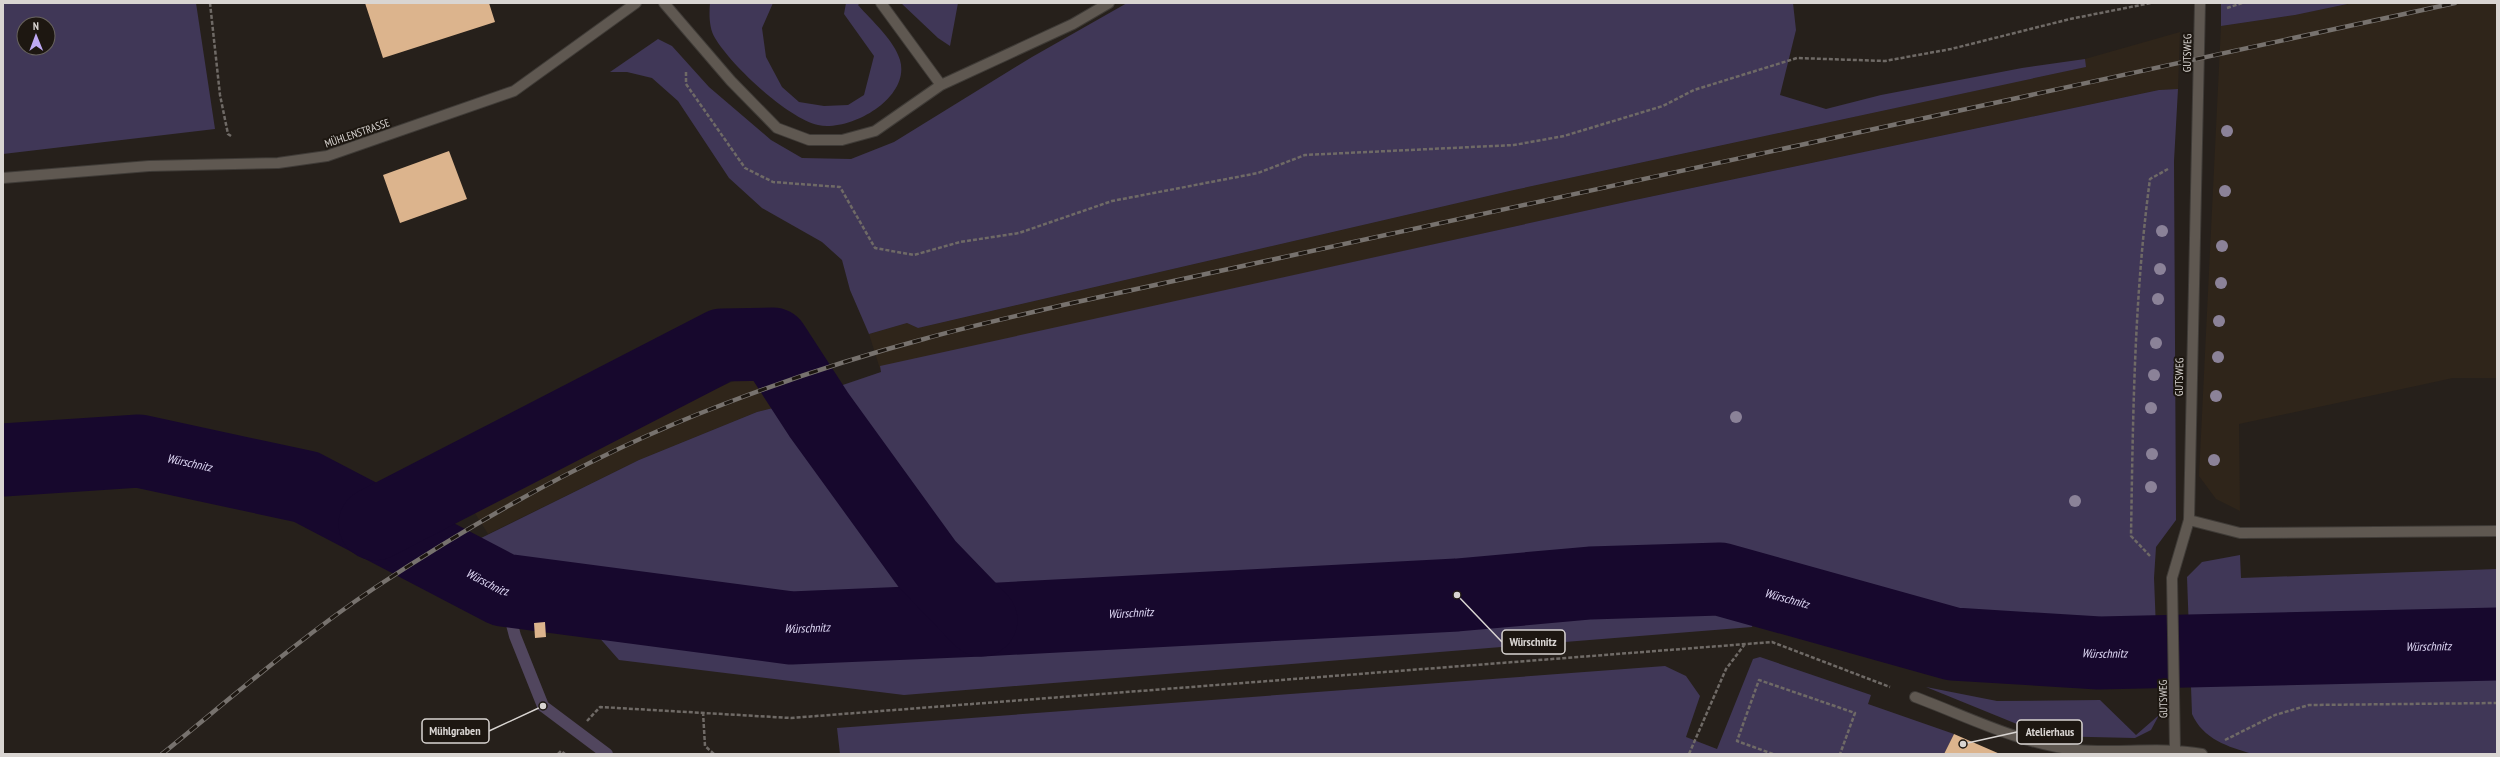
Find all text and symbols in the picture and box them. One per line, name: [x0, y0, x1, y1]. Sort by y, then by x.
north arrow: [16, 16, 56, 56]
text: N: [33, 19, 39, 33]
street label: GUTSWEG: [2180, 34, 2194, 72]
street label: MÜHLENSTRASSE: [323, 115, 392, 151]
street label: GUTSWEG: [2172, 358, 2186, 396]
water label: Würschnitz: [166, 450, 215, 474]
water label: Würschnitz: [464, 565, 511, 598]
water label: Würschnitz: [1763, 584, 1813, 611]
water label: Würschnitz: [1108, 603, 1155, 621]
water label: Würschnitz: [783, 619, 832, 636]
callout: Würschnitz: [1502, 630, 1565, 654]
text: Würschnitz: [1508, 634, 1557, 649]
water label: Würschnitz: [2405, 638, 2453, 654]
water label: Würschnitz: [2081, 644, 2129, 661]
street label: GUTSWEG: [2156, 680, 2170, 718]
callout: Mühlgraben: [422, 719, 489, 743]
callout: Atelierhaus: [2017, 720, 2082, 744]
text: Mühlgraben: [429, 723, 481, 738]
text: Atelierhaus: [2025, 724, 2074, 739]

